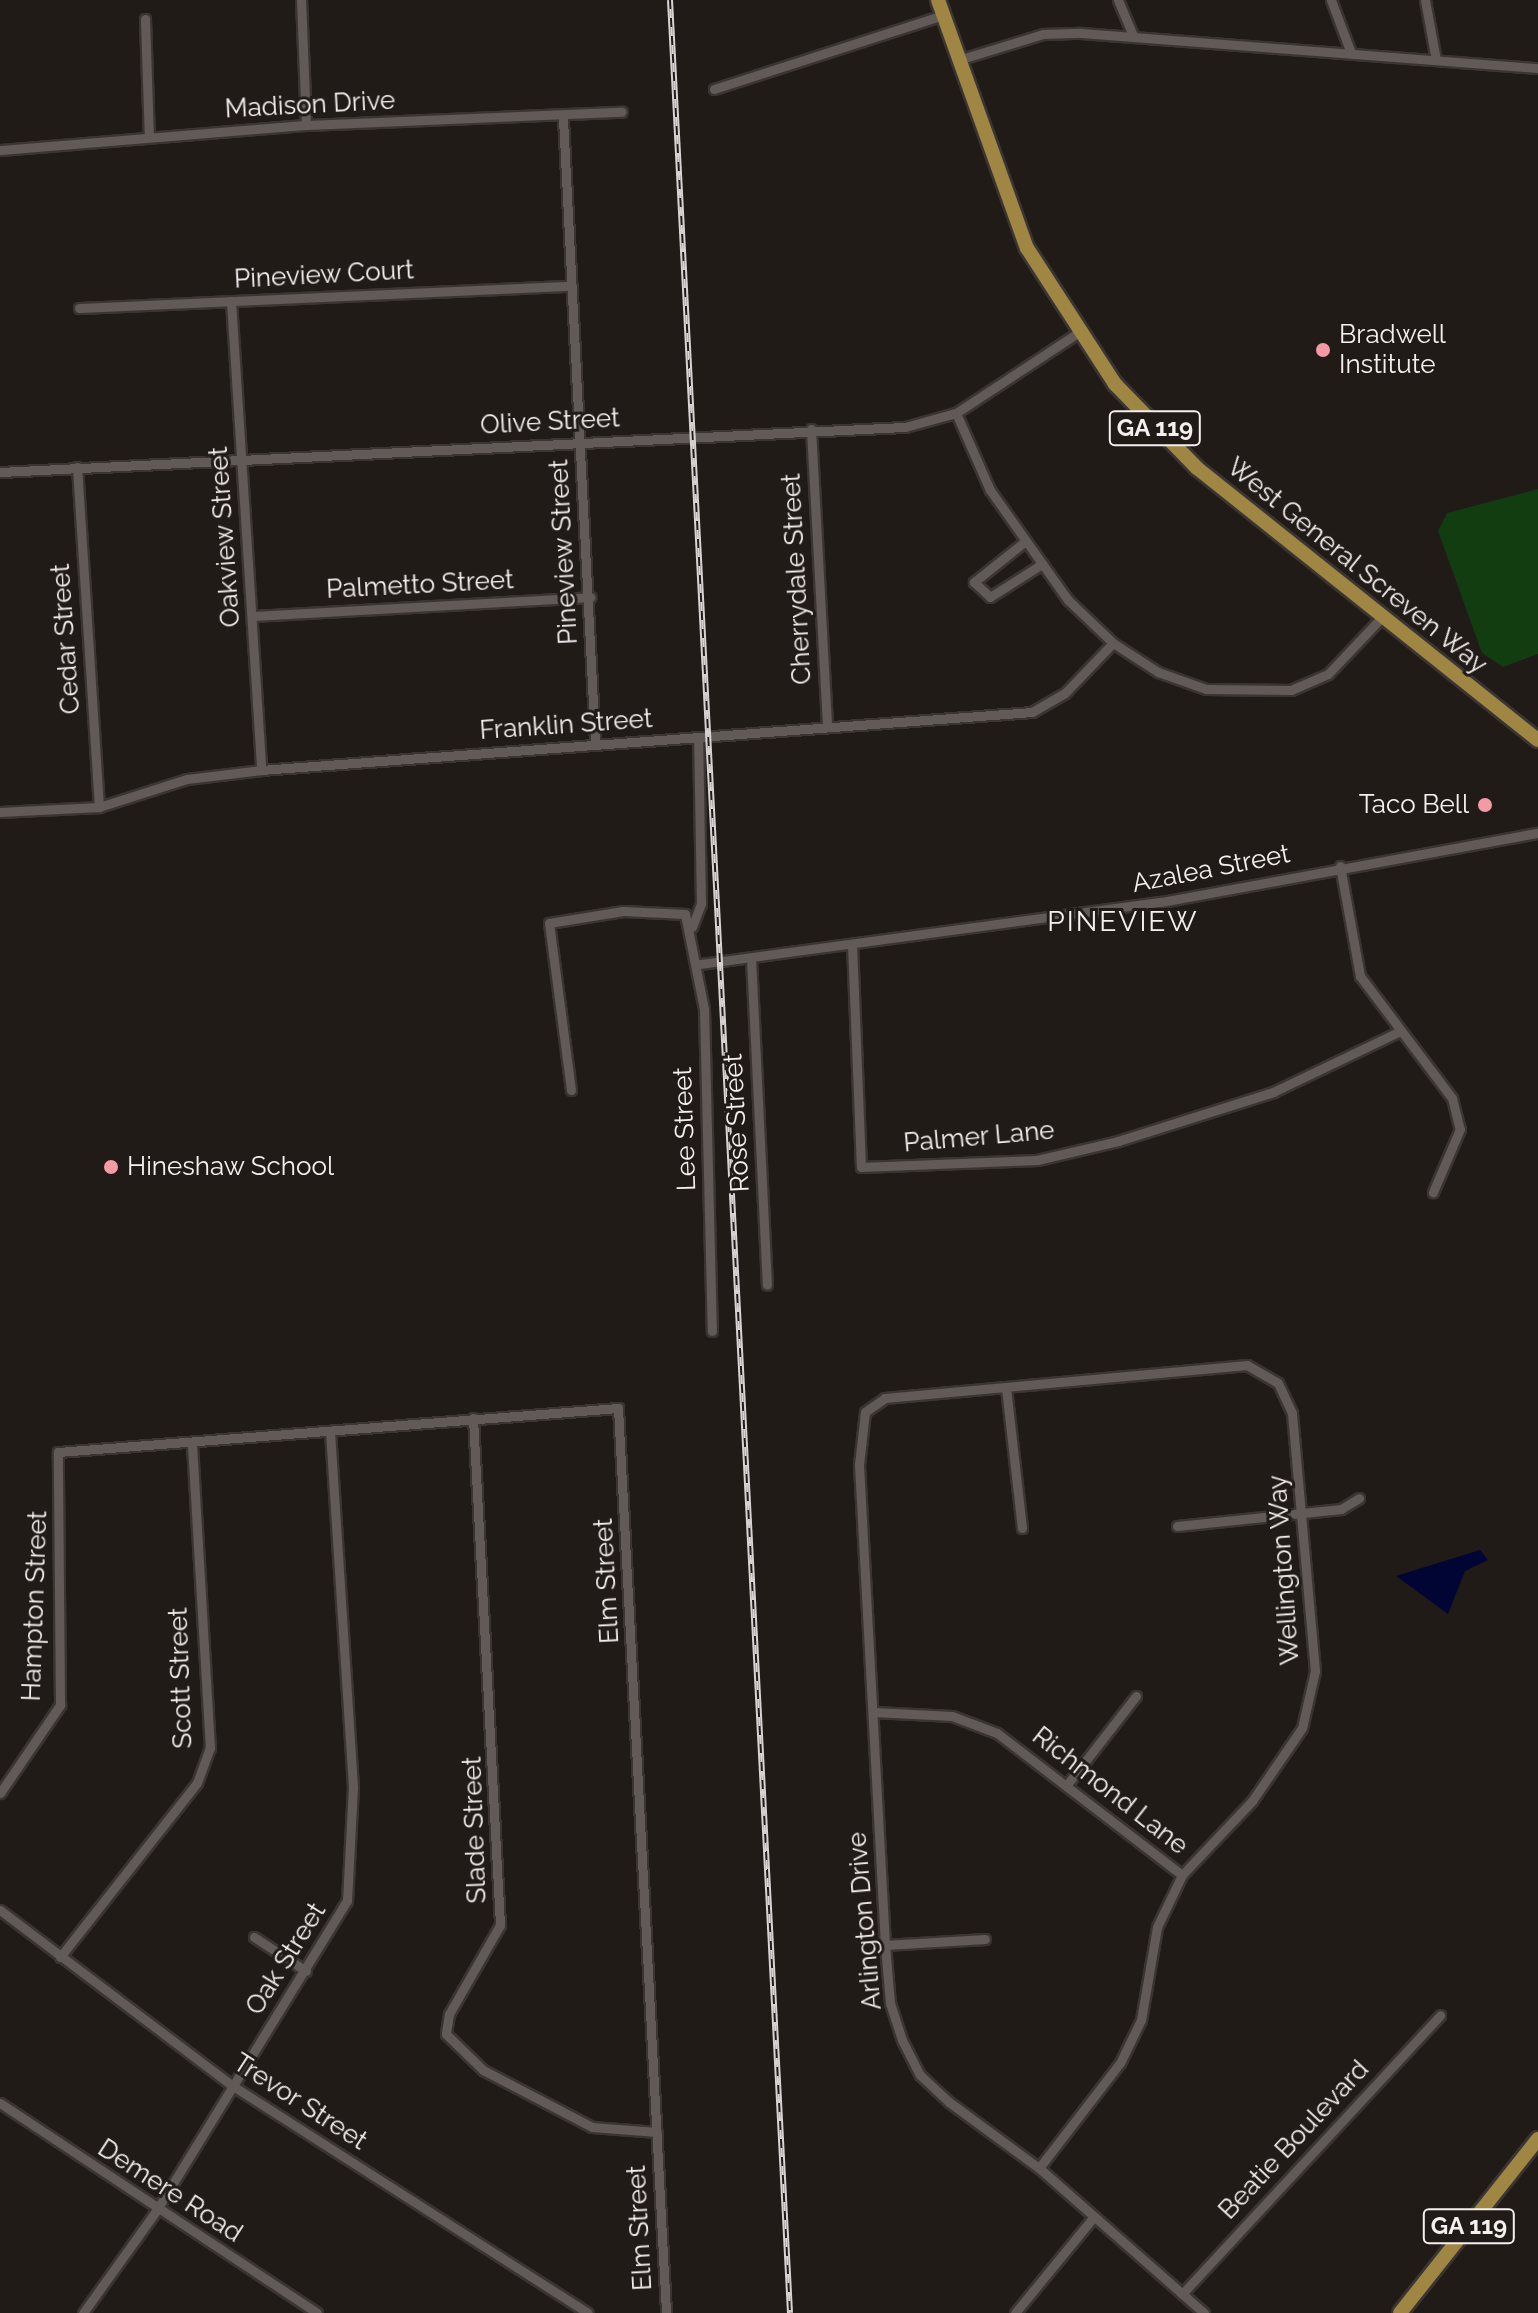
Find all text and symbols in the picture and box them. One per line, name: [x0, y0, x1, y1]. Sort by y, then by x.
street label: Madison Drive: [224, 85, 396, 125]
street label: Pineview Court: [233, 255, 415, 295]
place label: Bradwell Institute: [1339, 319, 1446, 380]
marker: Bradwell Institute: [1314, 341, 1332, 359]
street label: Olive Street: [479, 403, 621, 441]
road number: GA 119: [1107, 408, 1203, 448]
street label: Oakview Street: [203, 445, 247, 629]
street label: West General Screven Way: [1220, 451, 1494, 681]
street label: Pineview Street: [544, 458, 584, 646]
street label: Cherrydale Street: [776, 473, 818, 685]
street label: Cedar Street: [45, 562, 87, 716]
street label: Palmetto Street: [325, 565, 515, 605]
street label: Franklin Street: [479, 703, 653, 747]
place label: Taco Bell: [1359, 789, 1469, 821]
marker: Taco Bell: [1476, 796, 1494, 814]
street label: Azalea Street: [1130, 838, 1292, 900]
district label: PINEVIEW: [1047, 905, 1199, 939]
street label: Rose Street: [718, 1053, 756, 1193]
street label: Lee Street: [667, 1066, 703, 1192]
street label: Palmer Lane: [902, 1115, 1056, 1159]
place label: Hineshaw School: [127, 1151, 335, 1183]
marker: Hineshaw School: [102, 1158, 120, 1176]
street label: Wellington Way: [1262, 1474, 1306, 1666]
street label: Hampton Street: [16, 1510, 54, 1702]
street label: Elm Street: [588, 1518, 626, 1644]
street label: Scott Street: [163, 1607, 199, 1749]
street label: Richmond Lane: [1026, 1721, 1194, 1861]
street label: Slade Street: [457, 1756, 493, 1904]
street label: Arlington Drive: [842, 1831, 888, 2011]
street label: Oak Street: [239, 1897, 333, 2021]
street label: Trevor Street: [227, 2047, 373, 2157]
street label: Beatie Boulevard: [1212, 2054, 1376, 2226]
street label: Demere Road: [92, 2133, 248, 2249]
street label: Elm Street: [621, 2165, 659, 2291]
road number: GA 119: [1421, 2206, 1517, 2246]

